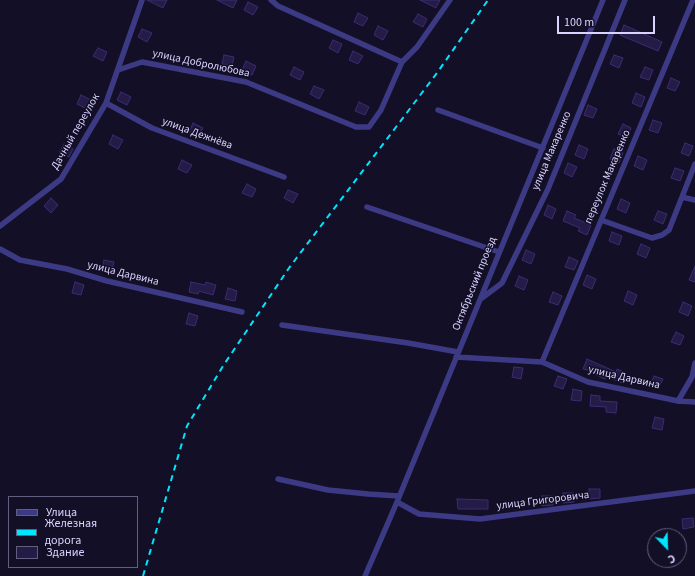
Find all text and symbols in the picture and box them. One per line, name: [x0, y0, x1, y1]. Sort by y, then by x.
scale bar: [559, 8, 657, 34]
text: 100 m: [564, 14, 594, 31]
street label: улица Добролюбова: [151, 47, 251, 81]
street label: Дачный переулок: [49, 92, 103, 172]
street label: улица Макаренко: [529, 110, 575, 192]
street label: улица Дежнёва: [160, 115, 234, 153]
street label: переулок Макаренко: [582, 128, 634, 226]
street label: Октябрьский проезд: [450, 235, 500, 333]
street label: улица Дарвина: [86, 259, 160, 289]
street label: улица Дарвина: [587, 363, 661, 393]
street label: улица Григоровича: [496, 489, 590, 513]
legend: [8, 496, 138, 568]
text: Улица: [46, 504, 77, 521]
text: Железная дорога: [45, 515, 97, 549]
north arrow: [647, 528, 687, 568]
text: Здание: [46, 544, 85, 561]
text: С: [666, 550, 677, 567]

